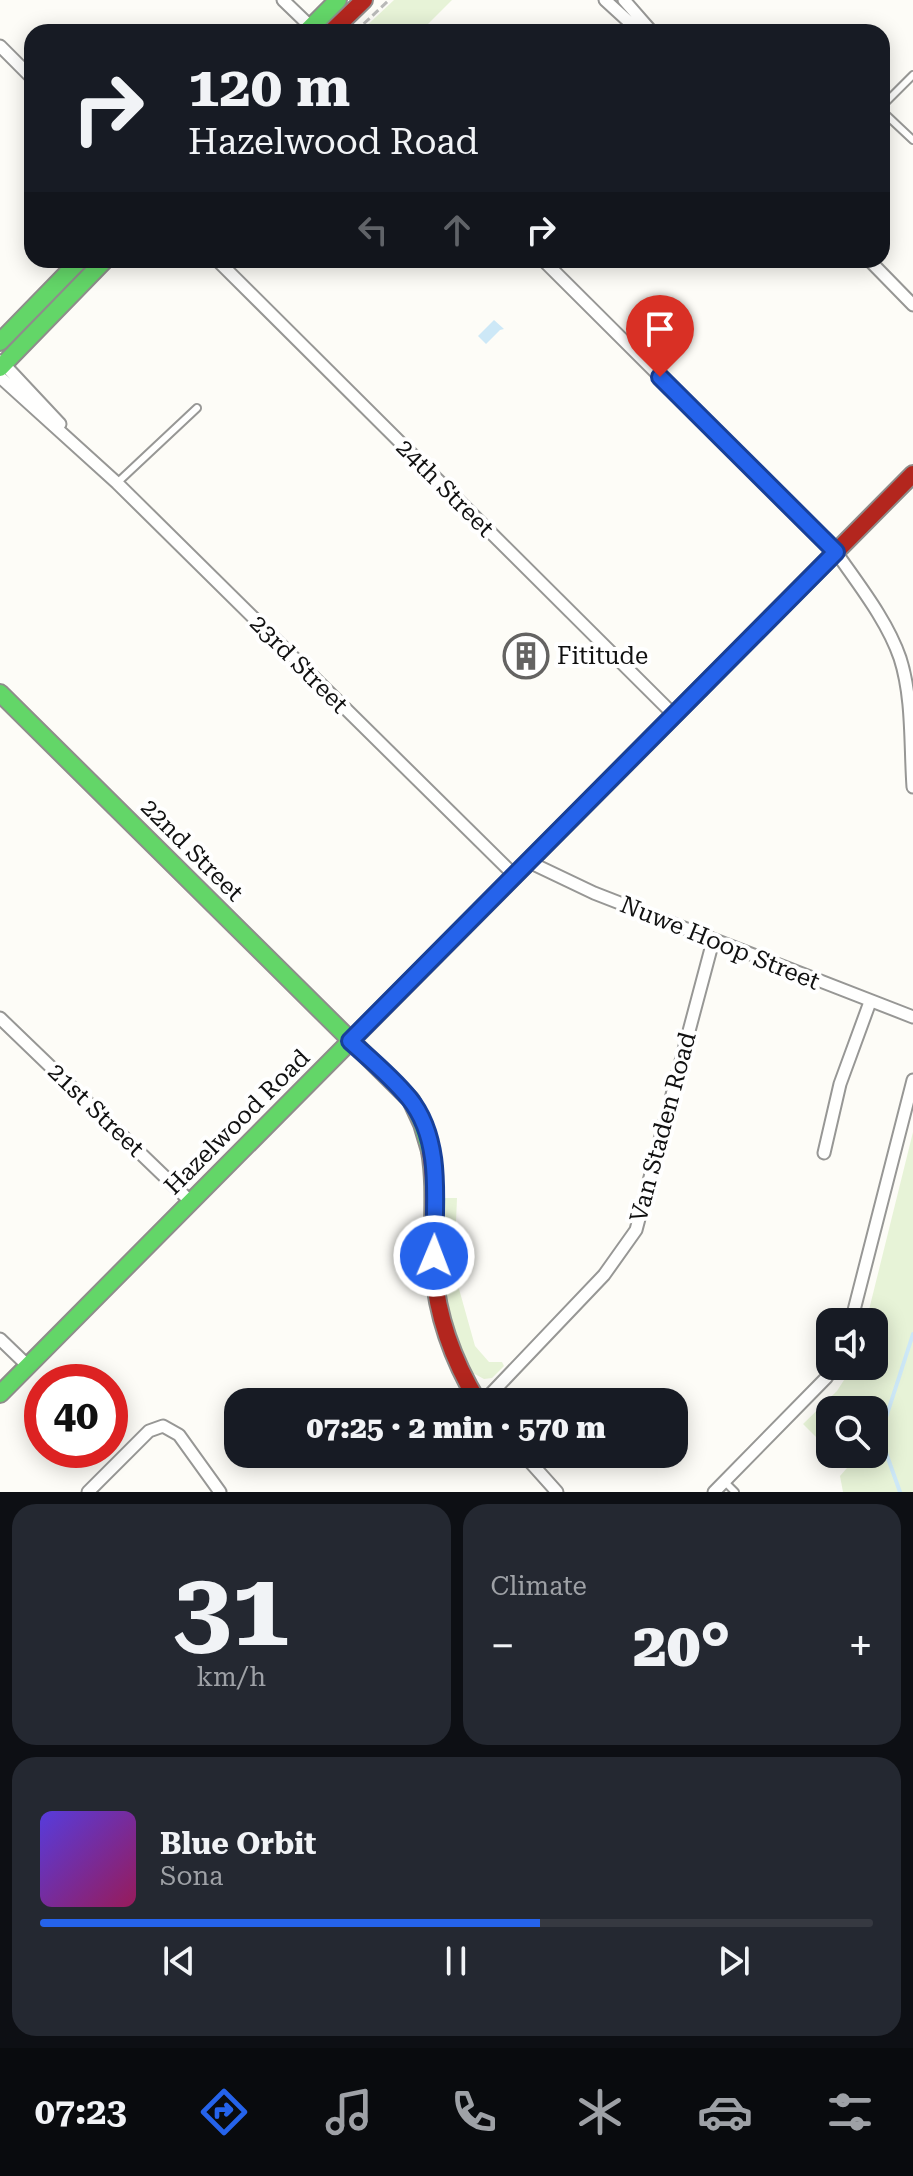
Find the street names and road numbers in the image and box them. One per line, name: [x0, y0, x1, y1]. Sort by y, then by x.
street label: 24th Street: [390, 433, 500, 543]
street label: 23rd Street: [244, 609, 354, 719]
street label: 22nd Street: [135, 793, 249, 907]
street label: Nuwe Hoop Street: [616, 890, 824, 996]
street label: Van Staden Road: [624, 1029, 702, 1225]
street label: Hazelwood Road: [159, 1044, 315, 1200]
street label: 21st Street: [42, 1058, 150, 1163]

